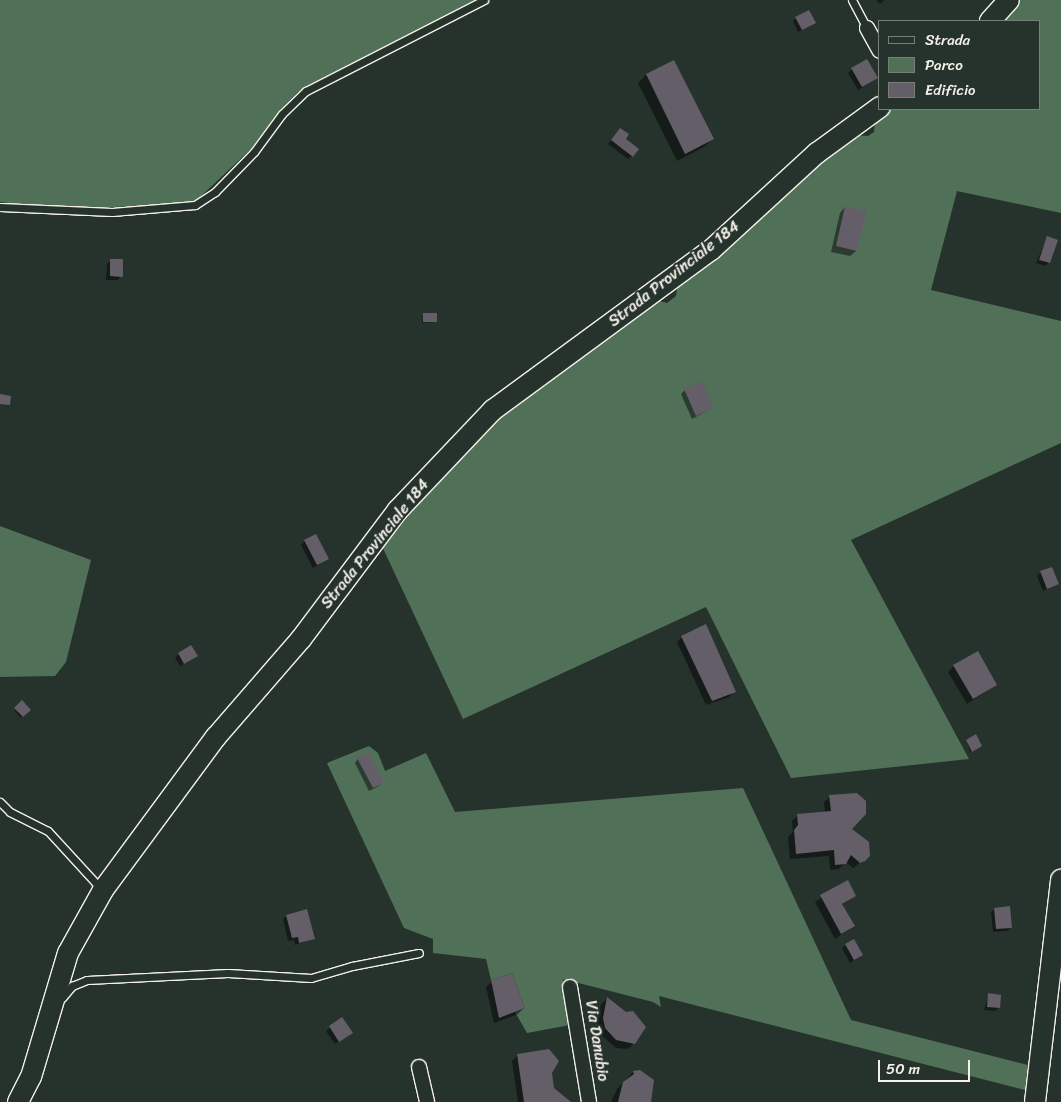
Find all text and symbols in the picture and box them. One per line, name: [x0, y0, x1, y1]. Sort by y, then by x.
legend: [878, 20, 1041, 110]
text: Strada: [925, 27, 970, 53]
text: Parco: [925, 52, 963, 78]
text: Edificio: [925, 77, 976, 103]
street label: Strada Provinciale 184: [605, 217, 743, 331]
street label: Strada Provinciale 184: [317, 475, 433, 613]
street label: Via Danubio: [581, 999, 613, 1083]
scale bar: [881, 1050, 974, 1082]
text: 50 m: [886, 1056, 920, 1082]

